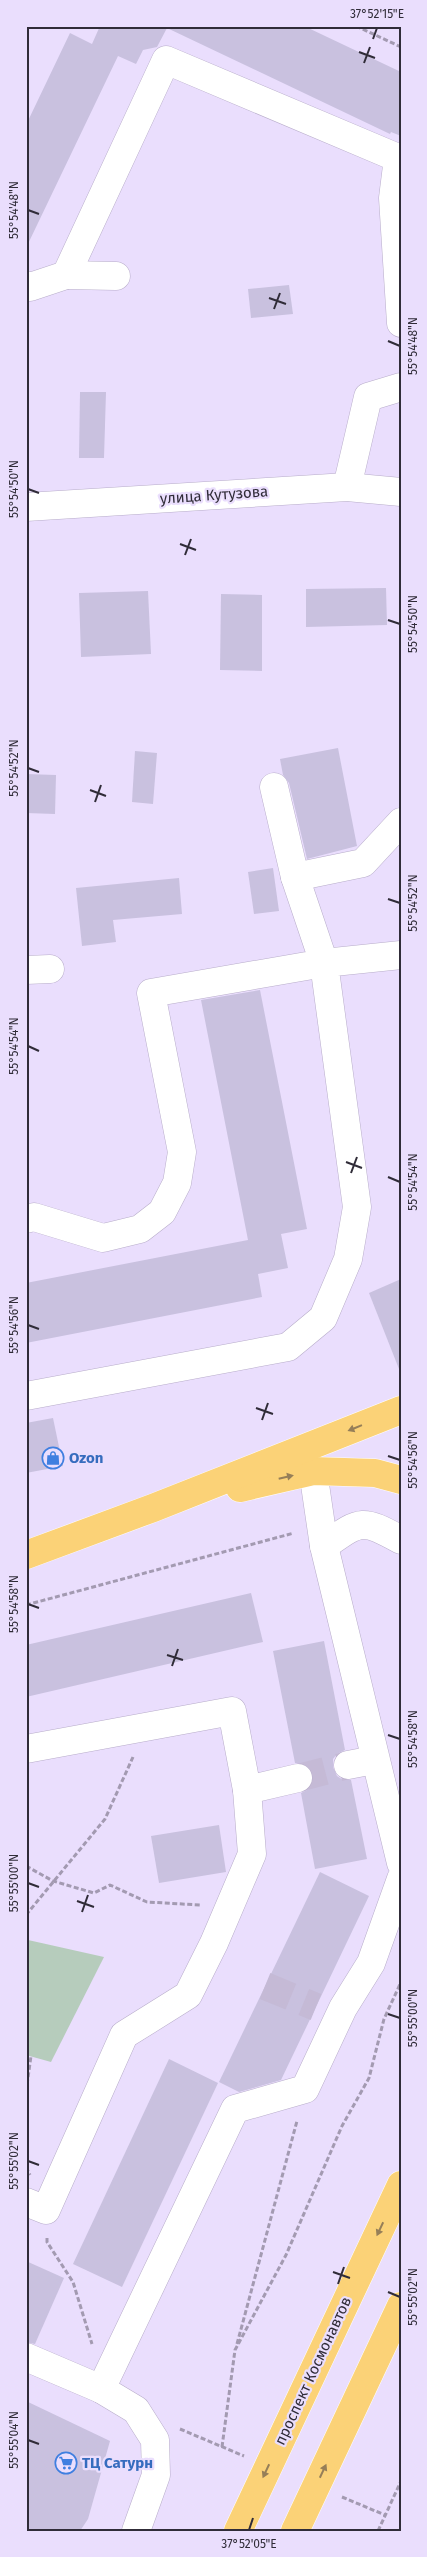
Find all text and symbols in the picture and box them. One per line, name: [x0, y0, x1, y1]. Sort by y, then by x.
text: 37°52'15"E: [350, 7, 404, 21]
text: 55°54'48"N: [7, 181, 21, 239]
text: 55°54'48"N: [406, 317, 420, 375]
text: 55°54'50"N: [7, 460, 21, 518]
street label: улица Кутузова: [159, 482, 269, 508]
text: 55°54'50"N: [406, 595, 420, 653]
text: 55°54'52"N: [7, 739, 21, 797]
text: 55°54'52"N: [406, 874, 420, 932]
text: 55°54'54"N: [7, 1017, 21, 1075]
text: 55°54'54"N: [406, 1153, 420, 1211]
text: 55°54'56"N: [7, 1296, 21, 1354]
one-way arrow: [348, 1424, 363, 1432]
text: 55°54'56"N: [406, 1431, 420, 1489]
shop icon: Ozon: [41, 1446, 65, 1470]
place label: Ozon: [69, 1449, 103, 1467]
one-way arrow: [279, 1473, 294, 1481]
text: 55°54'58"N: [7, 1575, 21, 1633]
text: 55°54'58"N: [406, 1710, 420, 1768]
text: 55°55'00"N: [7, 1854, 21, 1912]
text: 55°55'00"N: [406, 1989, 420, 2047]
text: 55°55'02"N: [7, 2132, 21, 2190]
one-way arrow: [376, 2222, 384, 2236]
text: 55°55'02"N: [406, 2268, 420, 2326]
street label: проспект Космонавтов: [271, 2294, 355, 2448]
text: 55°55'04"N: [7, 2411, 21, 2469]
supermarket icon: ТЦ Сатурн: [54, 2451, 78, 2475]
place label: ТЦ Сатурн: [82, 2454, 153, 2472]
one-way arrow: [262, 2464, 270, 2478]
one-way arrow: [320, 2464, 328, 2478]
text: 37°52'05"E: [221, 2537, 277, 2551]

